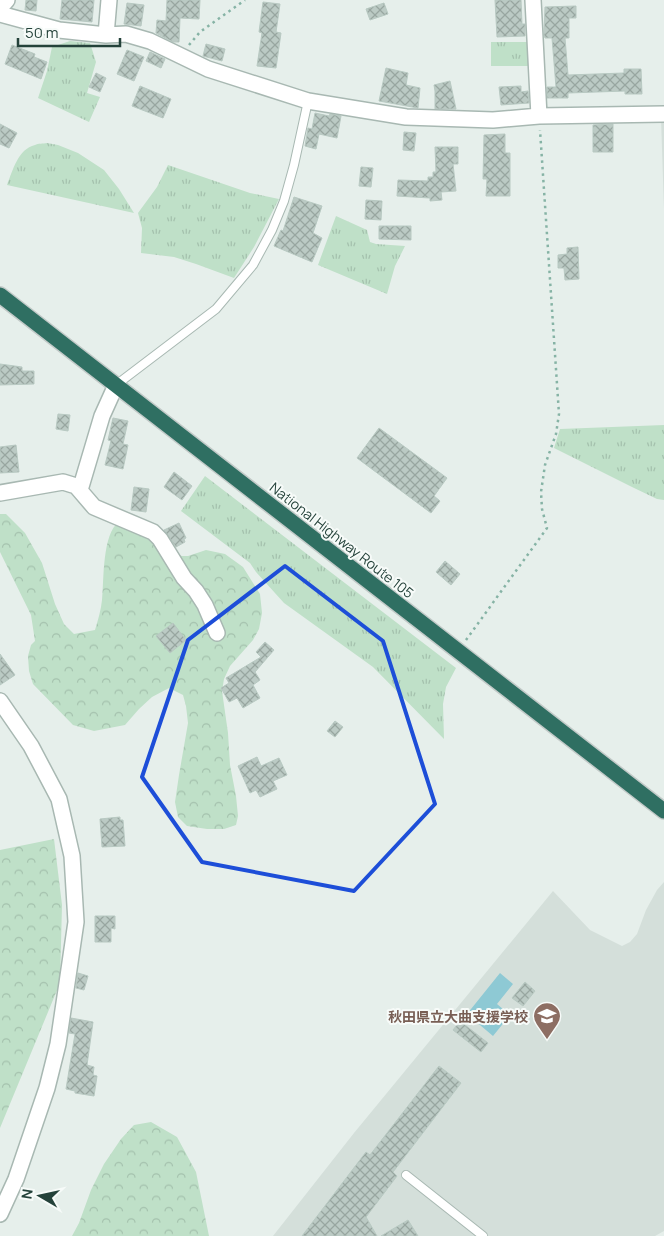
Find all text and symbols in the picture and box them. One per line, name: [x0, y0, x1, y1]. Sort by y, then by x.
scale bar: [18, 15, 120, 47]
text: 50 m: [25, 22, 59, 43]
street label: National Highway Route 105: [266, 478, 418, 602]
school or university icon: 秋田県立大曲支援学校: [532, 1001, 562, 1040]
place label: 秋田県立大曲支援学校: [388, 1007, 528, 1026]
north arrow: [15, 1171, 65, 1221]
text: N: [16, 1187, 37, 1200]

